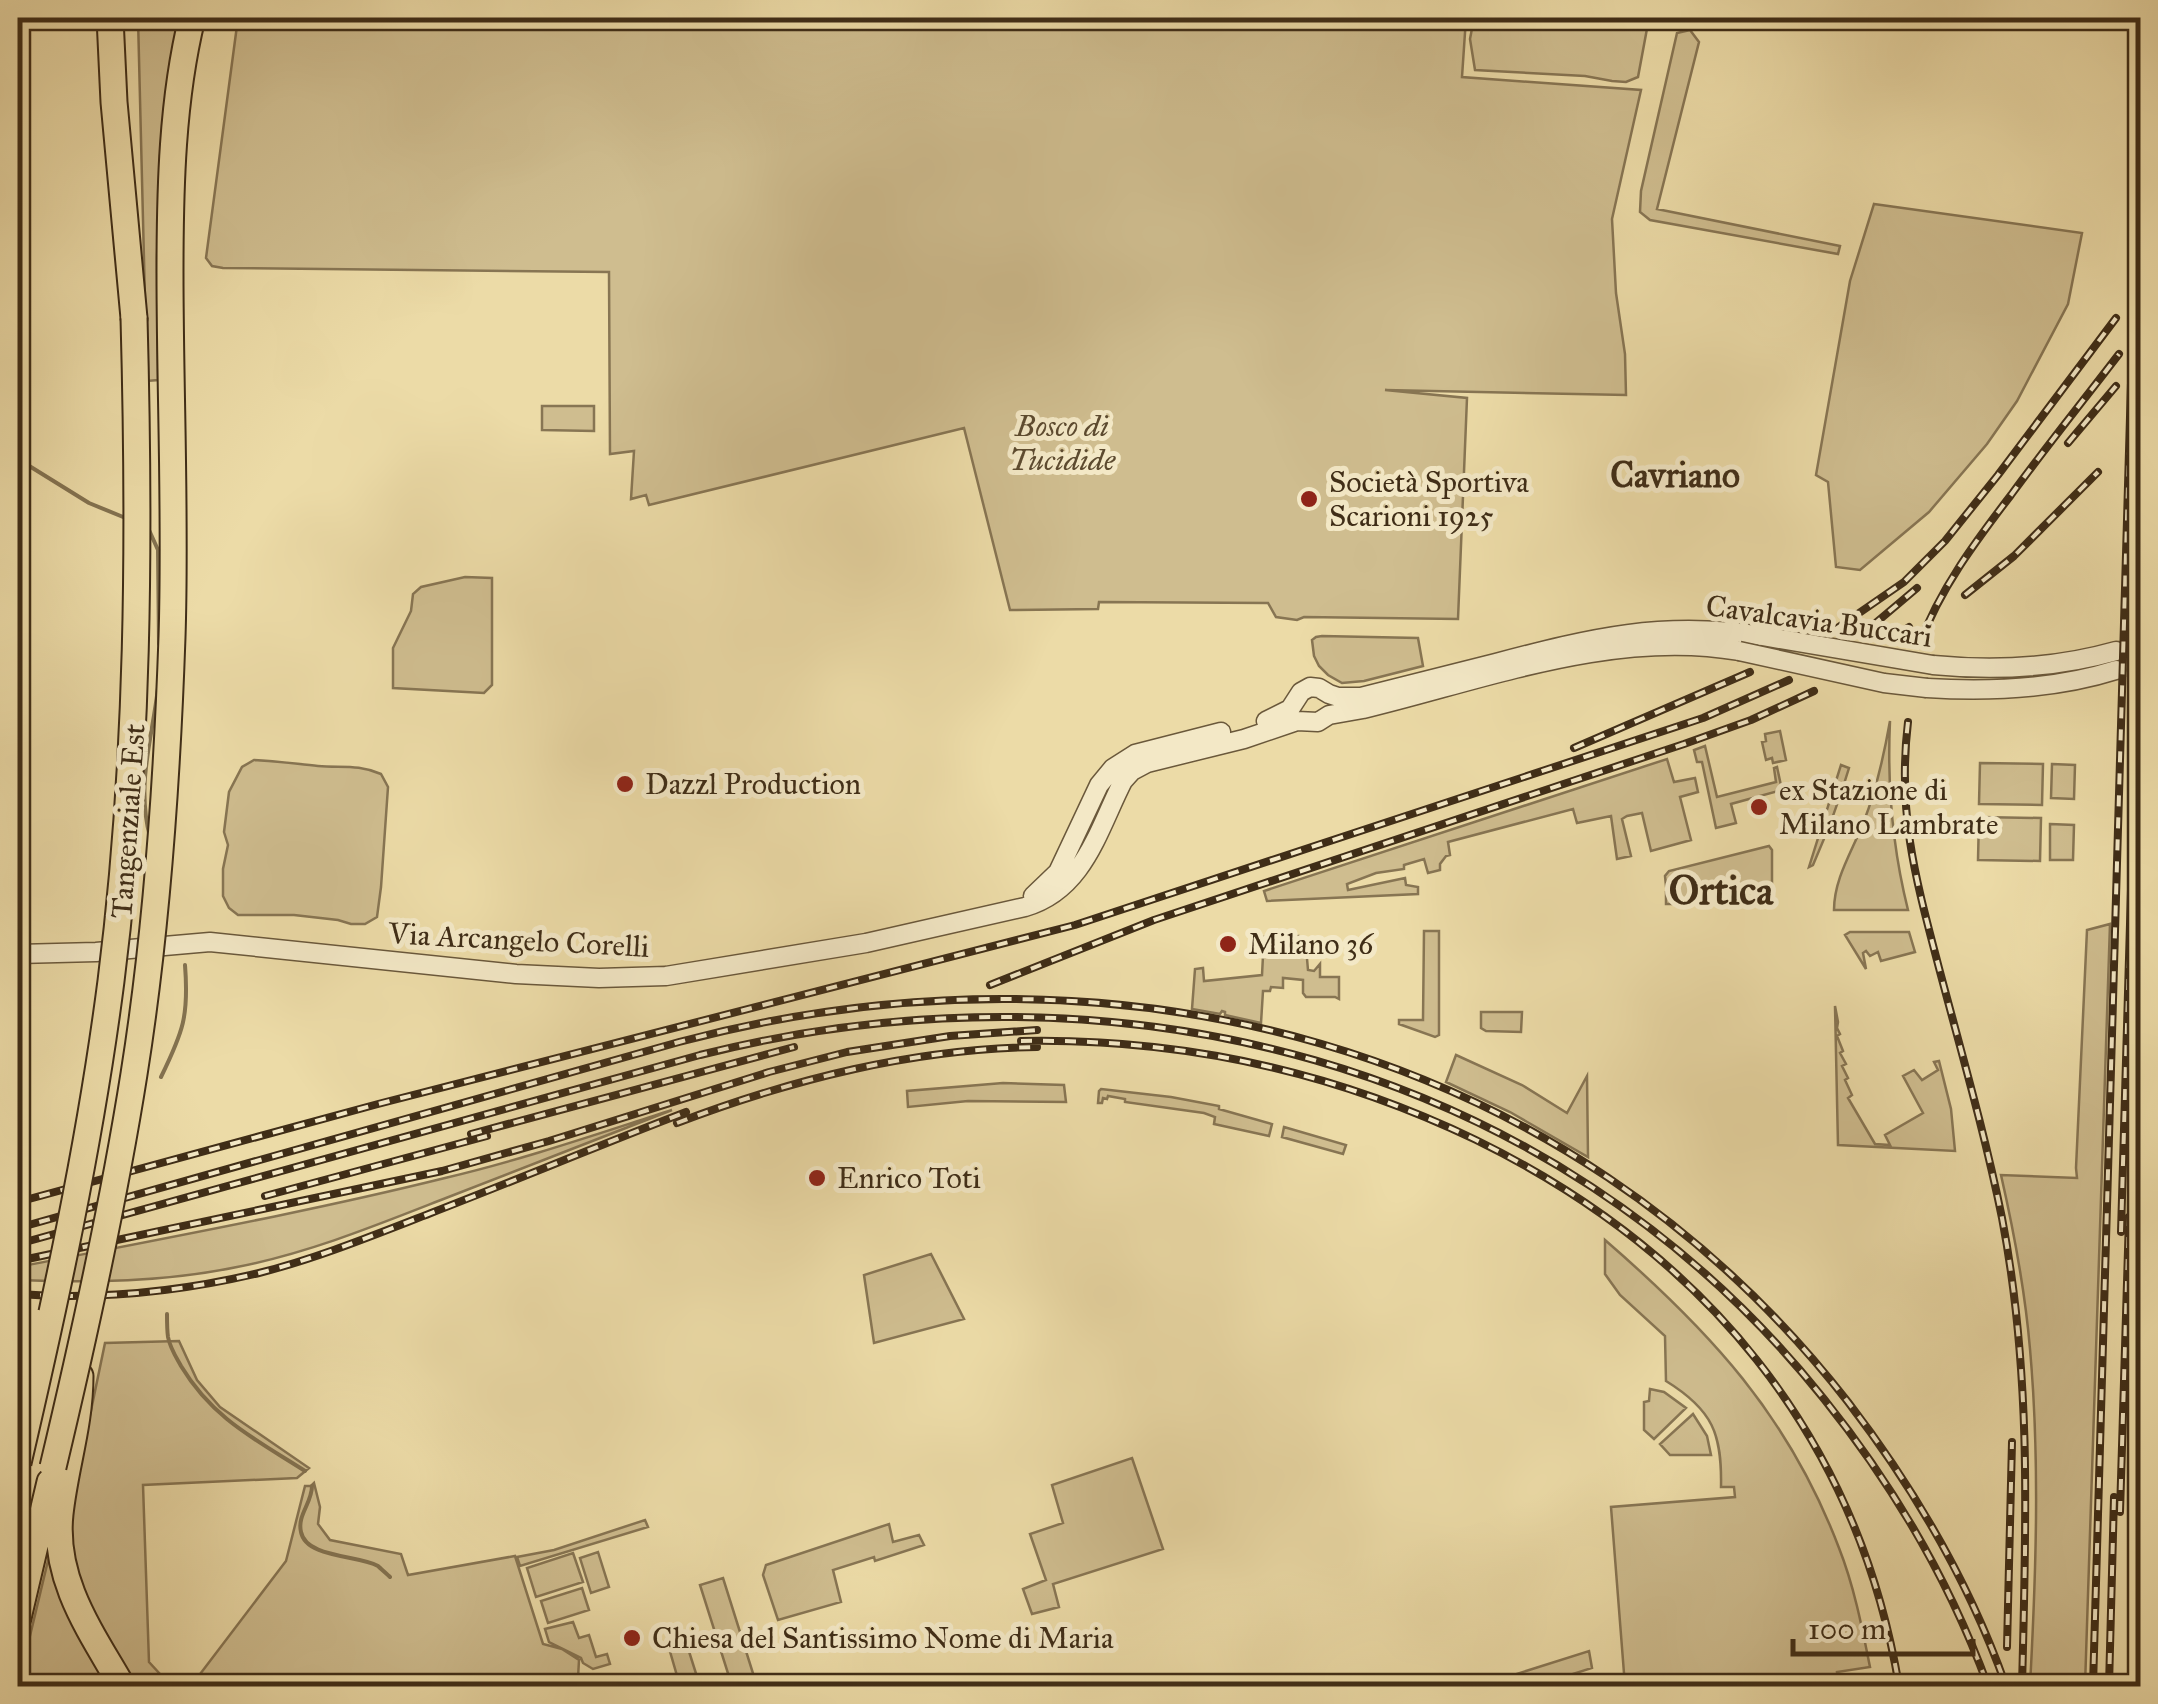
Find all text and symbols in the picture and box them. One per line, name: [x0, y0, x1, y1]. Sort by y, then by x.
park label: Bosco di Tucidide: [1009, 408, 1116, 478]
district label: Cavriano: [1610, 454, 1740, 497]
place label: Società Sportiva Scarioni 1925: [1329, 464, 1529, 535]
marker: Società Sportiva Scarioni 1925: [1298, 488, 1320, 510]
street label: Cavalcavia Buccari: [1704, 587, 1934, 655]
street label: Tangenziale Est: [103, 722, 153, 920]
place label: Dazzl Production: [645, 766, 861, 802]
place label: ex Stazione di Milano Lambrate: [1779, 772, 1998, 842]
marker: Dazzl Production: [614, 773, 636, 795]
marker: ex Stazione di Milano Lambrate: [1748, 796, 1770, 818]
district label: Ortica: [1669, 866, 1774, 915]
street label: Via Arcangelo Corelli: [387, 915, 650, 965]
place label: Milano 36: [1248, 926, 1375, 962]
marker: Milano 36: [1217, 933, 1239, 955]
place label: Enrico Toti: [837, 1160, 981, 1196]
marker: Enrico Toti: [806, 1167, 828, 1189]
scale bar: [1793, 1594, 1973, 1656]
text: 100 m: [1808, 1611, 1886, 1647]
place label: Chiesa del Santissimo Nome di Maria: [652, 1620, 1114, 1656]
marker: Chiesa del Santissimo Nome di Maria: [621, 1627, 643, 1649]

